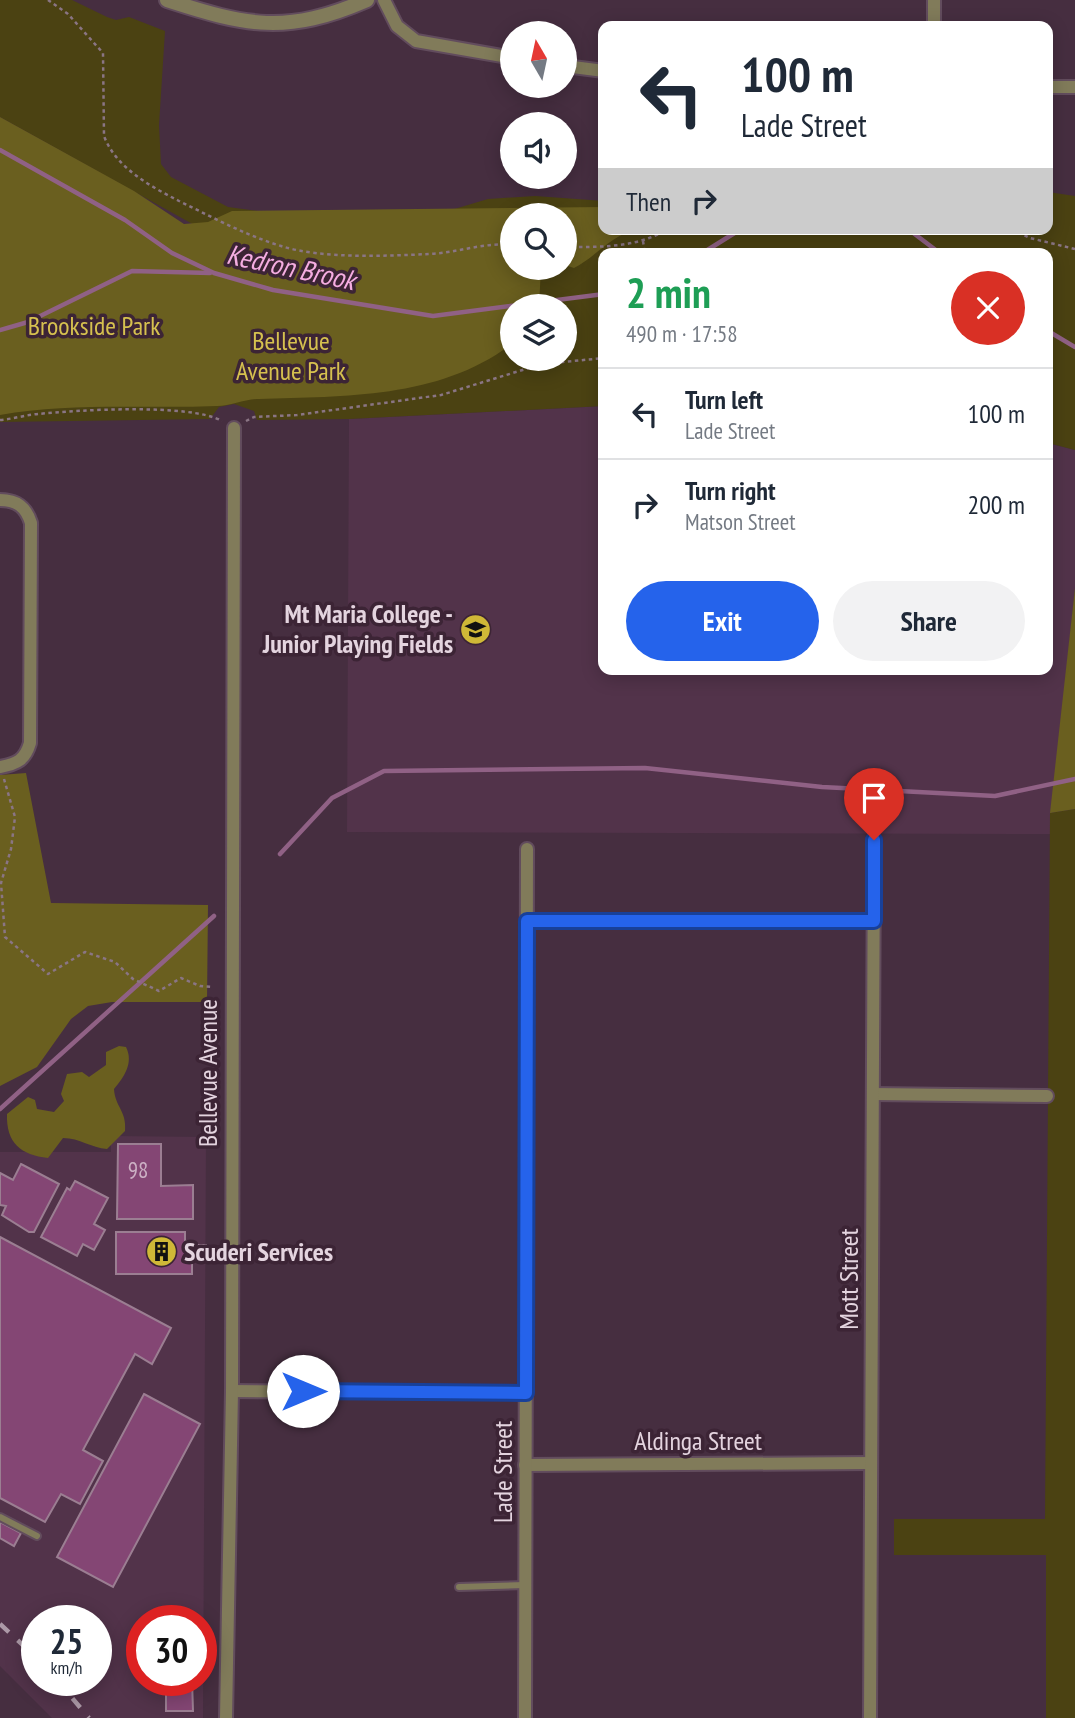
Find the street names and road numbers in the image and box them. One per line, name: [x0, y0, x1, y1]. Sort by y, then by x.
street label: Bellevue Avenue: [191, 999, 224, 1147]
street label: Mott Street: [832, 1228, 865, 1330]
street label: Lade Street: [486, 1421, 519, 1523]
street label: Aldinga Street: [634, 1424, 762, 1457]

